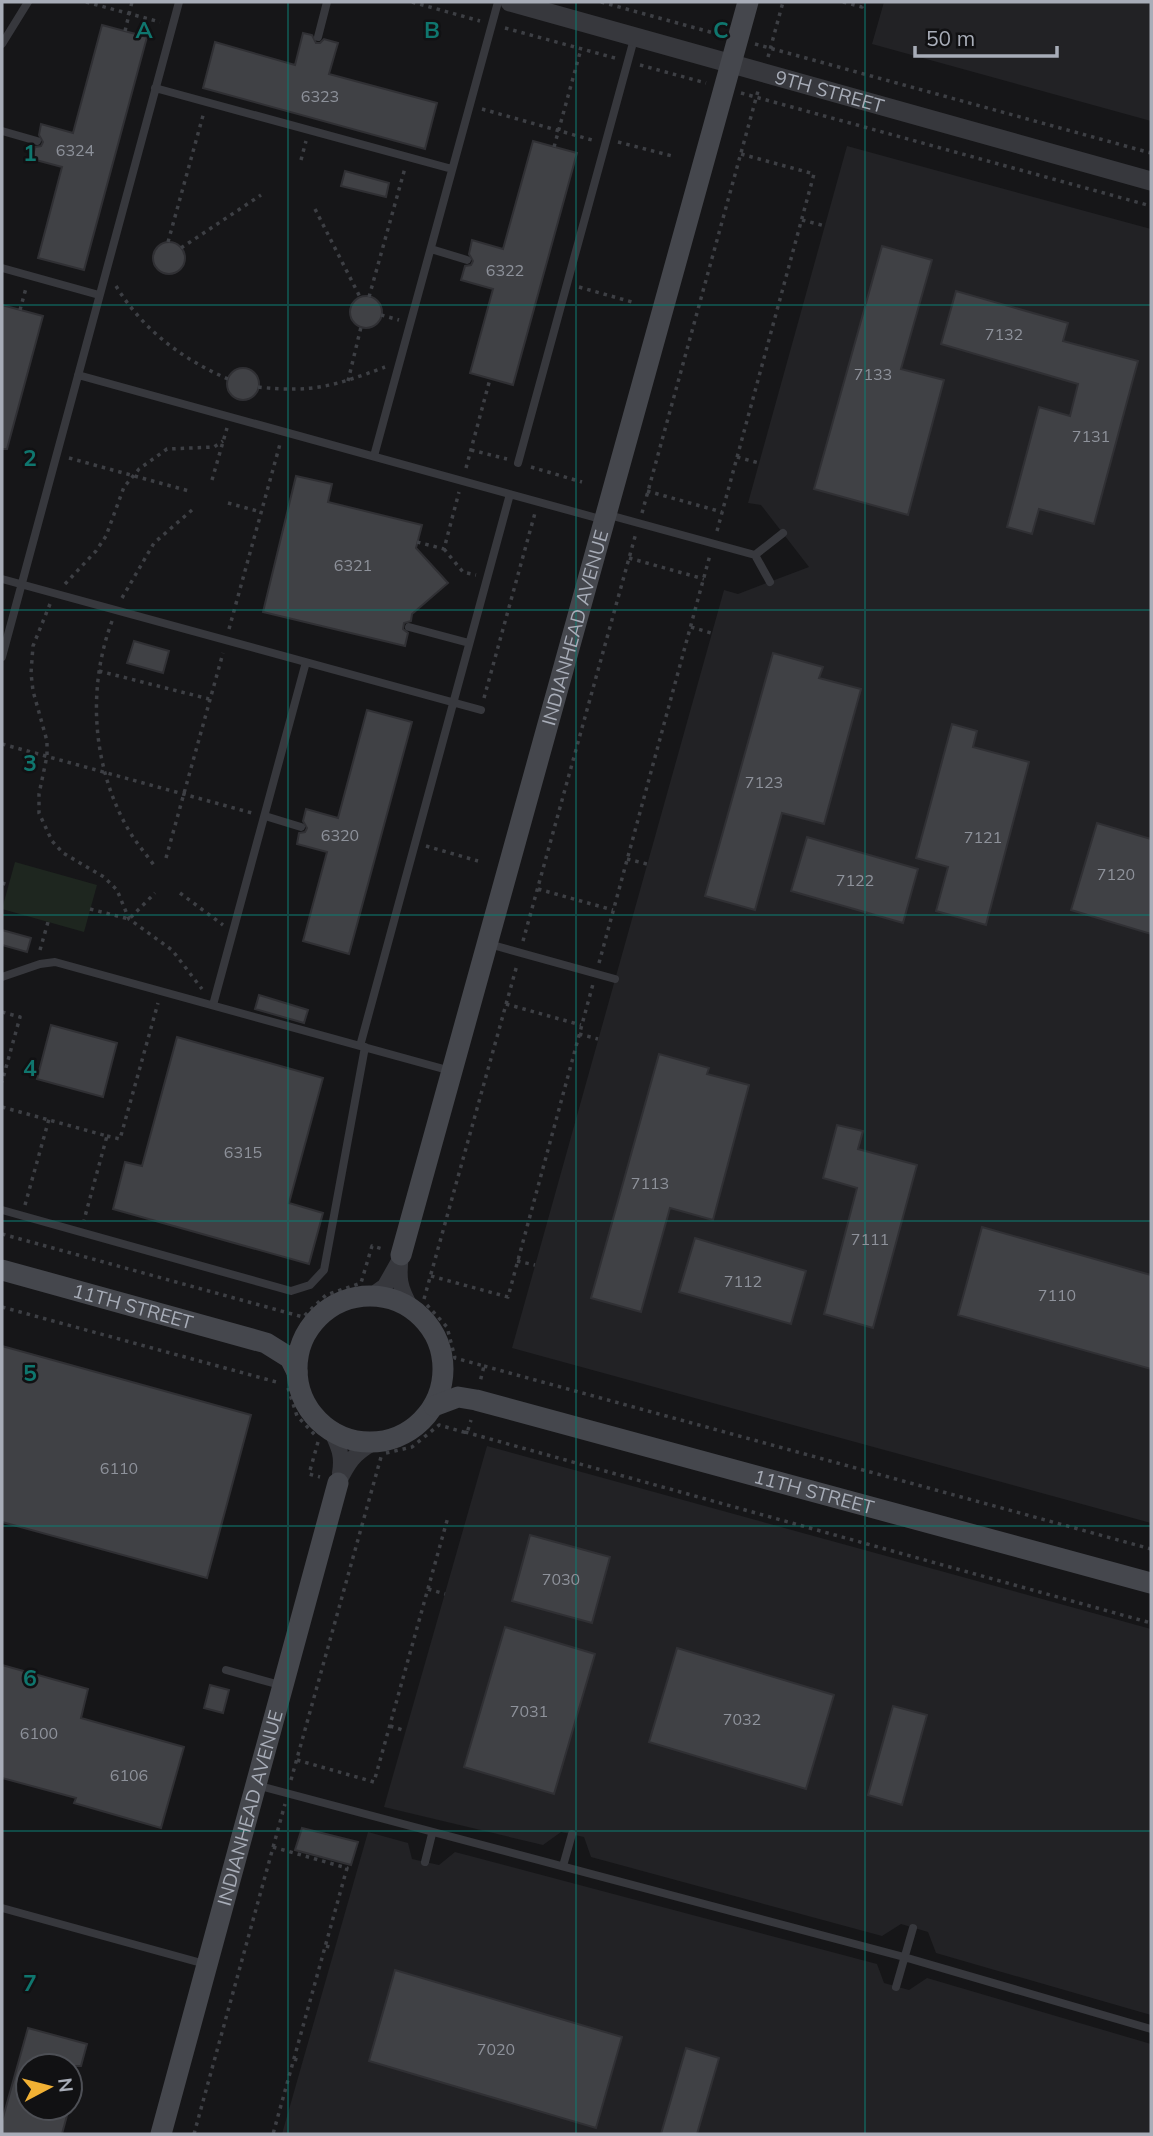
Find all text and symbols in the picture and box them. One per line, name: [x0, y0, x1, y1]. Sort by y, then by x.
scale bar: [915, 14, 1057, 58]
text: A: [135, 15, 153, 44]
text: B: [424, 15, 440, 44]
text: C: [713, 15, 729, 44]
text: 50 m: [926, 25, 975, 51]
street label: 9TH STREET: [772, 65, 888, 118]
house number: 6323: [301, 86, 339, 106]
text: 1: [23, 138, 37, 167]
house number: 6324: [56, 140, 95, 160]
house number: 6322: [486, 260, 524, 280]
house number: 7132: [985, 324, 1023, 344]
house number: 7133: [854, 364, 892, 384]
house number: 7131: [1072, 426, 1110, 446]
text: 2: [23, 443, 37, 472]
street label: INDIANHEAD AVENUE: [536, 527, 613, 728]
house number: 6321: [334, 555, 372, 575]
text: 3: [23, 748, 37, 777]
house number: 7123: [745, 772, 783, 792]
house number: 6320: [321, 825, 359, 845]
house number: 7121: [964, 827, 1002, 847]
house number: 7120: [1097, 864, 1135, 884]
house number: 7122: [836, 870, 874, 890]
text: 4: [23, 1053, 37, 1082]
house number: 6315: [224, 1142, 262, 1162]
house number: 7113: [631, 1173, 669, 1193]
house number: 7111: [851, 1229, 889, 1249]
house number: 7112: [724, 1271, 762, 1291]
street label: 11TH STREET: [70, 1278, 196, 1334]
house number: 7110: [1038, 1285, 1076, 1305]
text: 5: [23, 1358, 37, 1387]
house number: 6110: [100, 1458, 138, 1478]
street label: 11TH STREET: [751, 1464, 877, 1520]
house number: 7030: [542, 1569, 580, 1589]
text: 6: [23, 1663, 37, 1692]
house number: 7031: [510, 1701, 548, 1721]
street label: INDIANHEAD AVENUE: [212, 1707, 288, 1908]
house number: 7032: [723, 1709, 761, 1729]
house number: 6100: [20, 1723, 58, 1743]
house number: 6106: [110, 1765, 148, 1785]
text: 7: [23, 1968, 37, 1997]
house number: 7020: [477, 2039, 515, 2059]
north arrow: [14, 2052, 84, 2122]
text: N: [53, 2076, 79, 2094]

